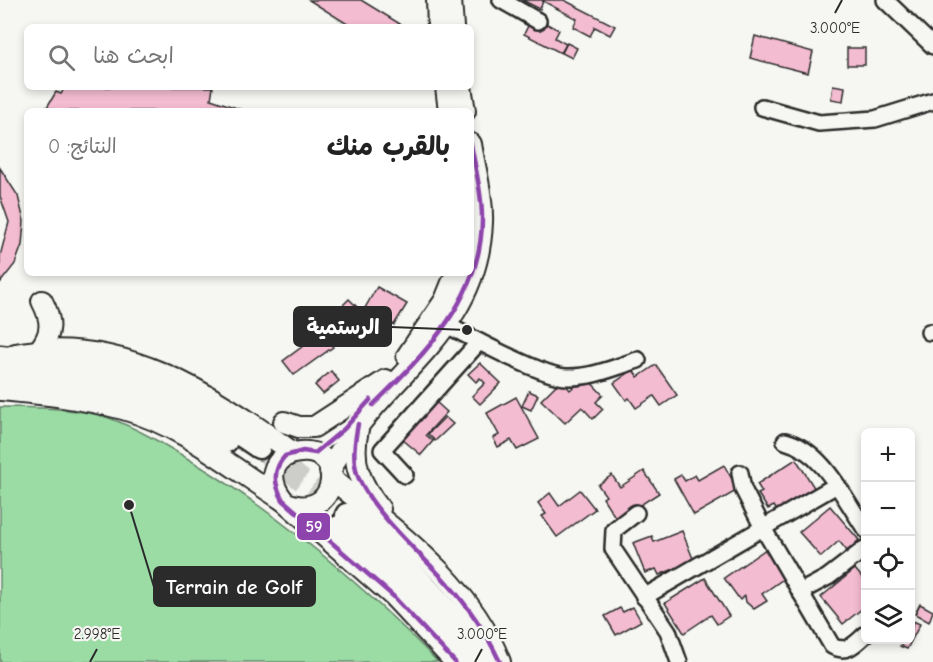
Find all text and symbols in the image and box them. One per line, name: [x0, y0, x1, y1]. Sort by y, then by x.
text: 3.000°E: [810, 19, 860, 37]
search box: [24, 24, 474, 90]
icon: search: [45, 41, 78, 74]
text: ابحث هنا: [93, 43, 174, 69]
text: بالقرب منك: [327, 132, 450, 162]
text: النتائج: 0: [48, 135, 117, 158]
callout: الرستمية: [294, 307, 391, 346]
text: الرستمية: [306, 315, 380, 340]
map controls: [861, 428, 915, 644]
button: +: [861, 428, 915, 482]
button: −: [861, 482, 915, 536]
line badge: 59: [296, 512, 331, 541]
text: 59: [306, 518, 322, 536]
button: locate: [861, 536, 915, 590]
callout: Terrain de Golf: [154, 567, 315, 606]
text: Terrain de Golf: [166, 575, 304, 599]
button: layers: [861, 590, 915, 644]
text: 2.998°E: [74, 625, 120, 643]
text: 3.000°E: [457, 625, 507, 643]

